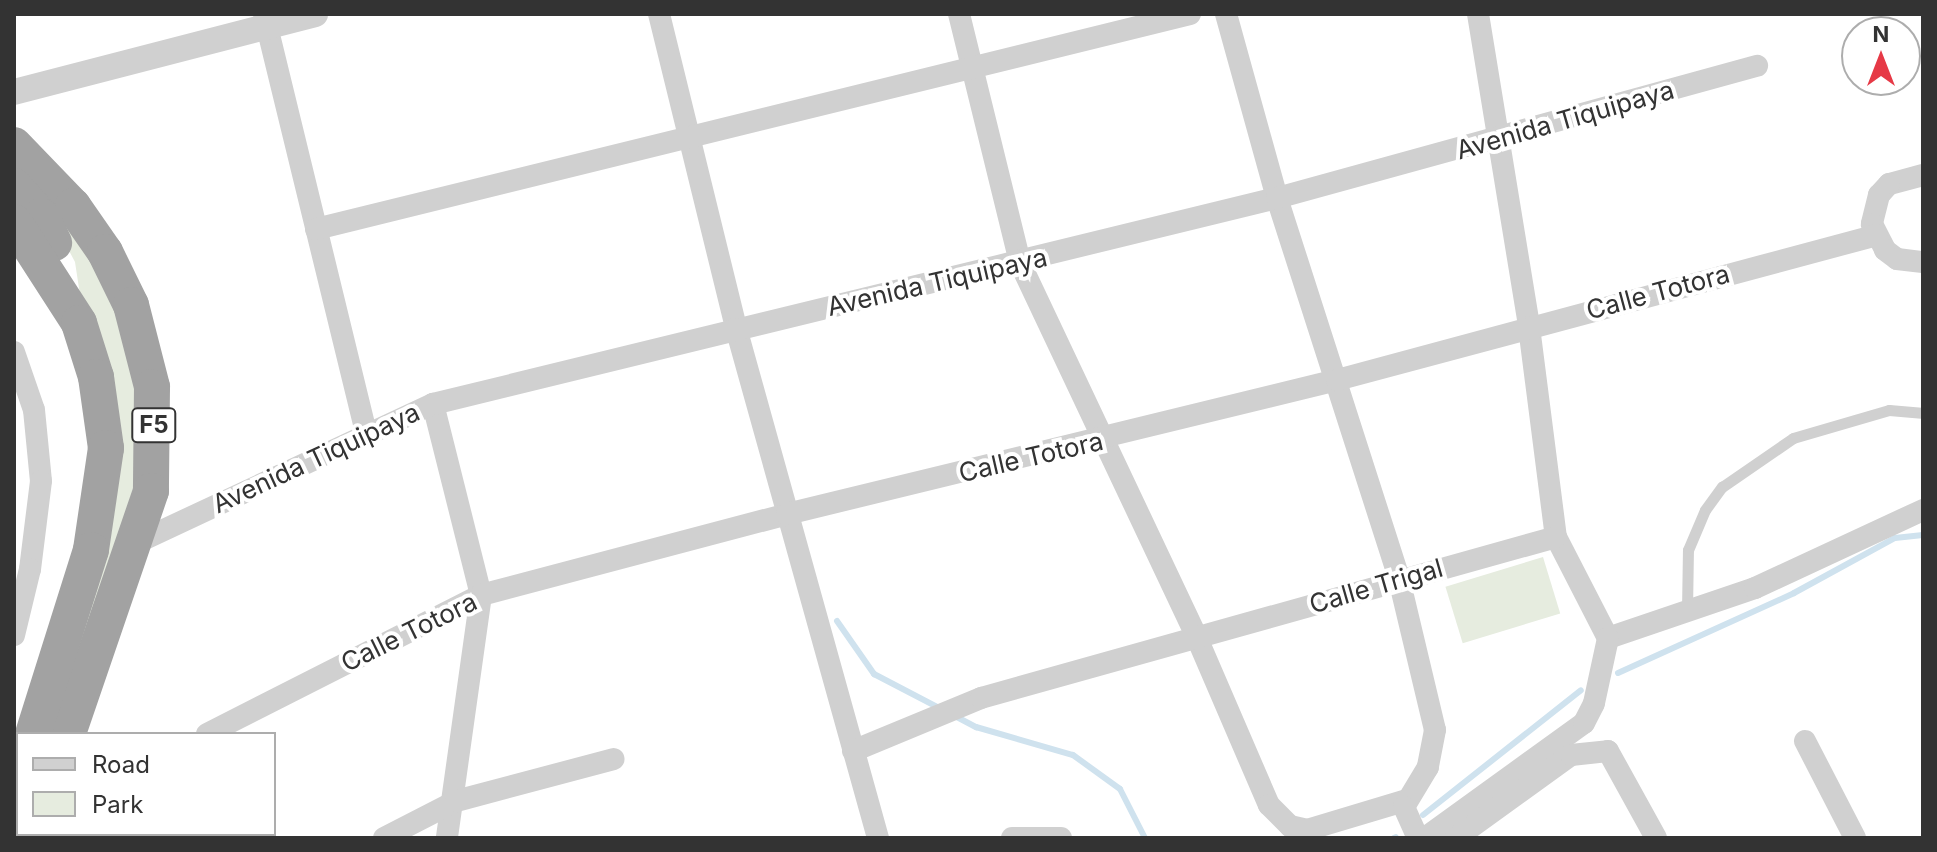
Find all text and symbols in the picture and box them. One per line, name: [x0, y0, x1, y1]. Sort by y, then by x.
north arrow: [1841, 16, 1921, 96]
text: N: [1873, 21, 1889, 47]
street label: Avenida Tiquipaya: [1453, 74, 1677, 166]
street label: Avenida Tiquipaya: [824, 241, 1050, 323]
street label: Calle Totora: [1583, 258, 1733, 326]
street label: Avenida Tiquipaya: [207, 396, 425, 520]
road number: F5: [130, 405, 178, 445]
street label: Calle Totora: [956, 425, 1106, 489]
street label: Calle Trigal: [1306, 552, 1446, 620]
street label: Calle Totora: [336, 586, 482, 678]
legend: [16, 732, 276, 836]
text: Road: [92, 750, 150, 779]
text: Park: [92, 790, 143, 819]

